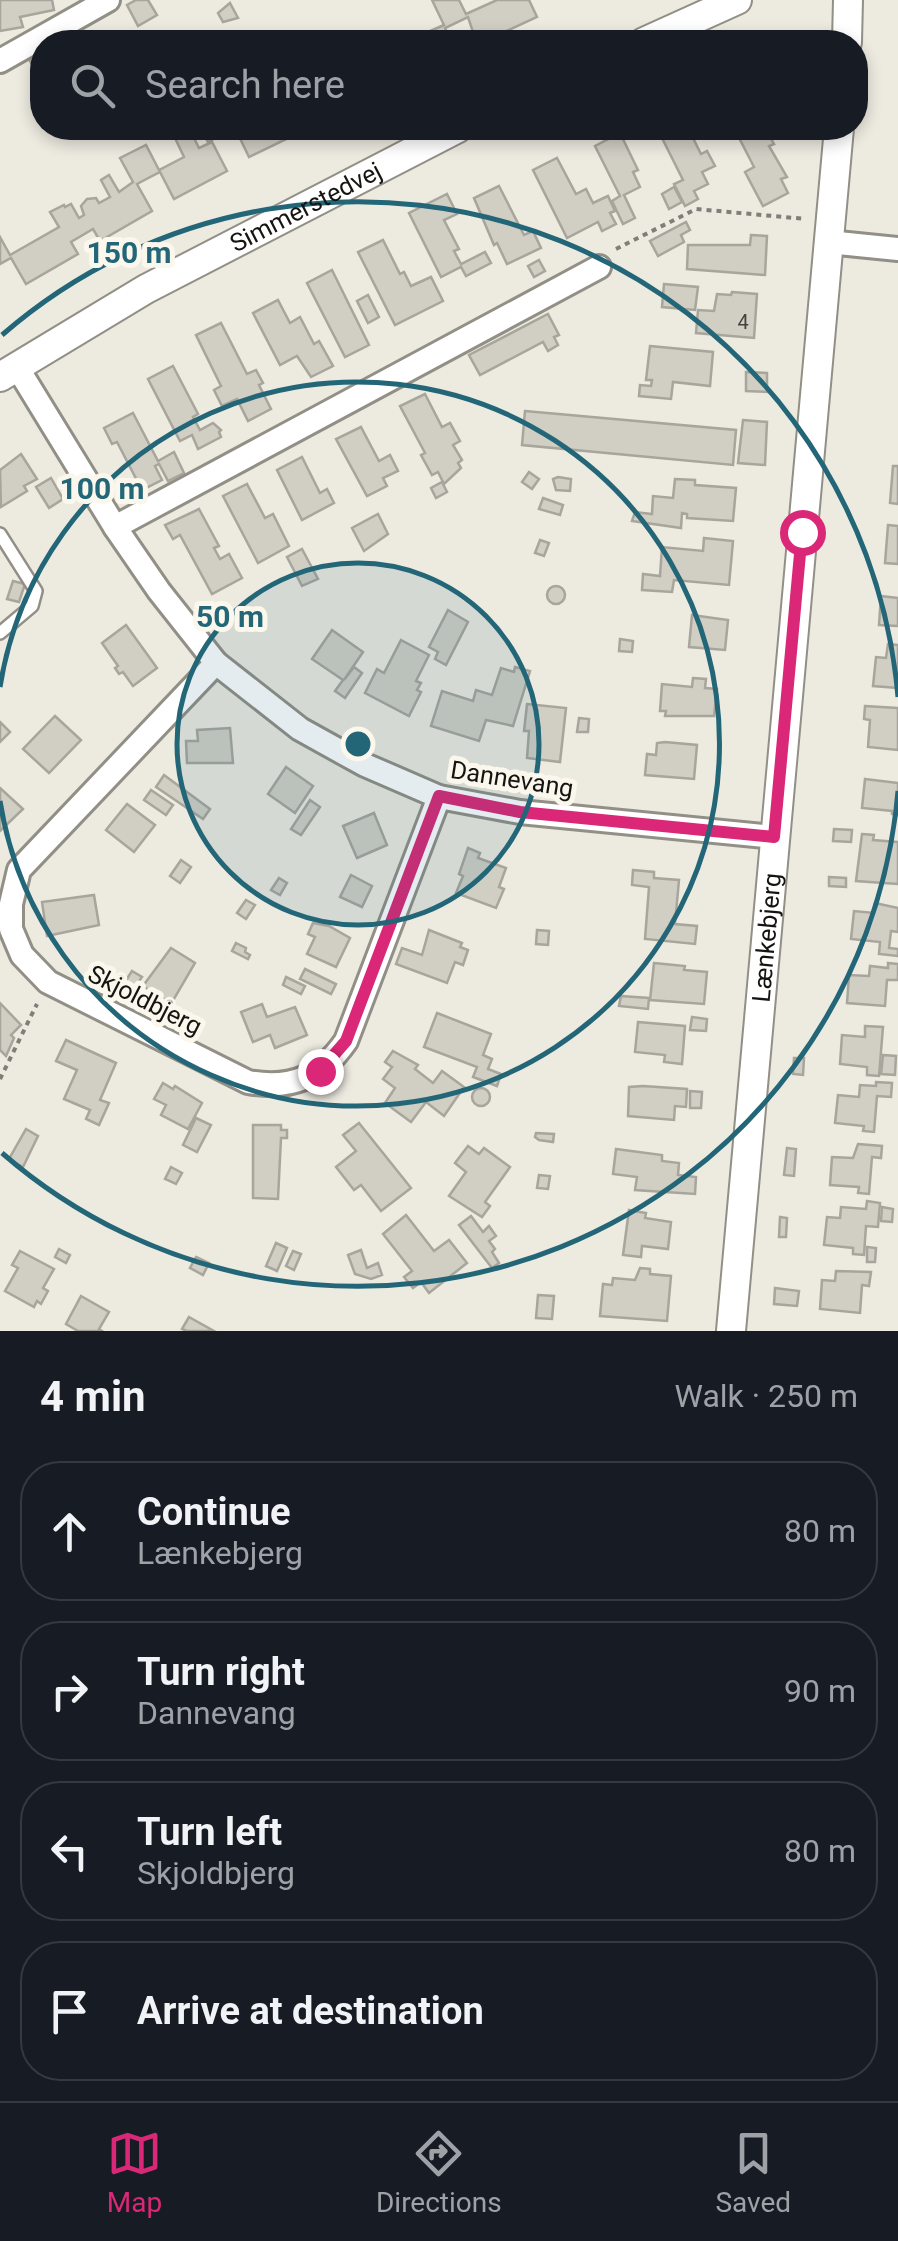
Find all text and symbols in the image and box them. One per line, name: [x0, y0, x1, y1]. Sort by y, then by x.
search box: [30, 30, 868, 140]
icon: search: [65, 58, 120, 113]
text: Search here: [145, 63, 345, 107]
street label: Simmerstedvej: [225, 156, 386, 258]
text: 150 m: [86, 235, 172, 270]
house number: 4: [737, 310, 749, 334]
text: 100 m: [59, 471, 145, 506]
route start: [780, 510, 826, 556]
text: 50 m: [196, 599, 264, 634]
centre of rings: [340, 726, 376, 762]
street label: Dannevang: [448, 755, 576, 803]
street label: Lænkebjerg: [746, 872, 787, 1003]
street label: Skjoldbjerg: [83, 959, 207, 1041]
route end: [298, 1049, 344, 1095]
text: 4 min: [40, 1372, 146, 1421]
text: Walk · 250 m: [675, 1377, 858, 1415]
text: Continue: [137, 1490, 291, 1534]
icon: ahead: [42, 1504, 97, 1559]
text: 80 m: [784, 1512, 856, 1550]
text: Lænkebjerg: [137, 1534, 303, 1572]
text: Turn right: [137, 1650, 305, 1694]
icon: right: [42, 1664, 97, 1719]
text: 90 m: [784, 1672, 856, 1710]
text: Dannevang: [137, 1694, 296, 1732]
text: Turn left: [137, 1810, 282, 1854]
icon: left: [42, 1824, 97, 1879]
text: 80 m: [784, 1832, 856, 1870]
text: Skjoldbjerg: [137, 1854, 295, 1892]
icon: arrive: [42, 1984, 97, 2039]
text: Arrive at destination: [137, 1989, 484, 2033]
tab: Map: [107, 2126, 162, 2219]
tab: Directions: [376, 2126, 502, 2219]
tab: Saved: [715, 2126, 791, 2219]

